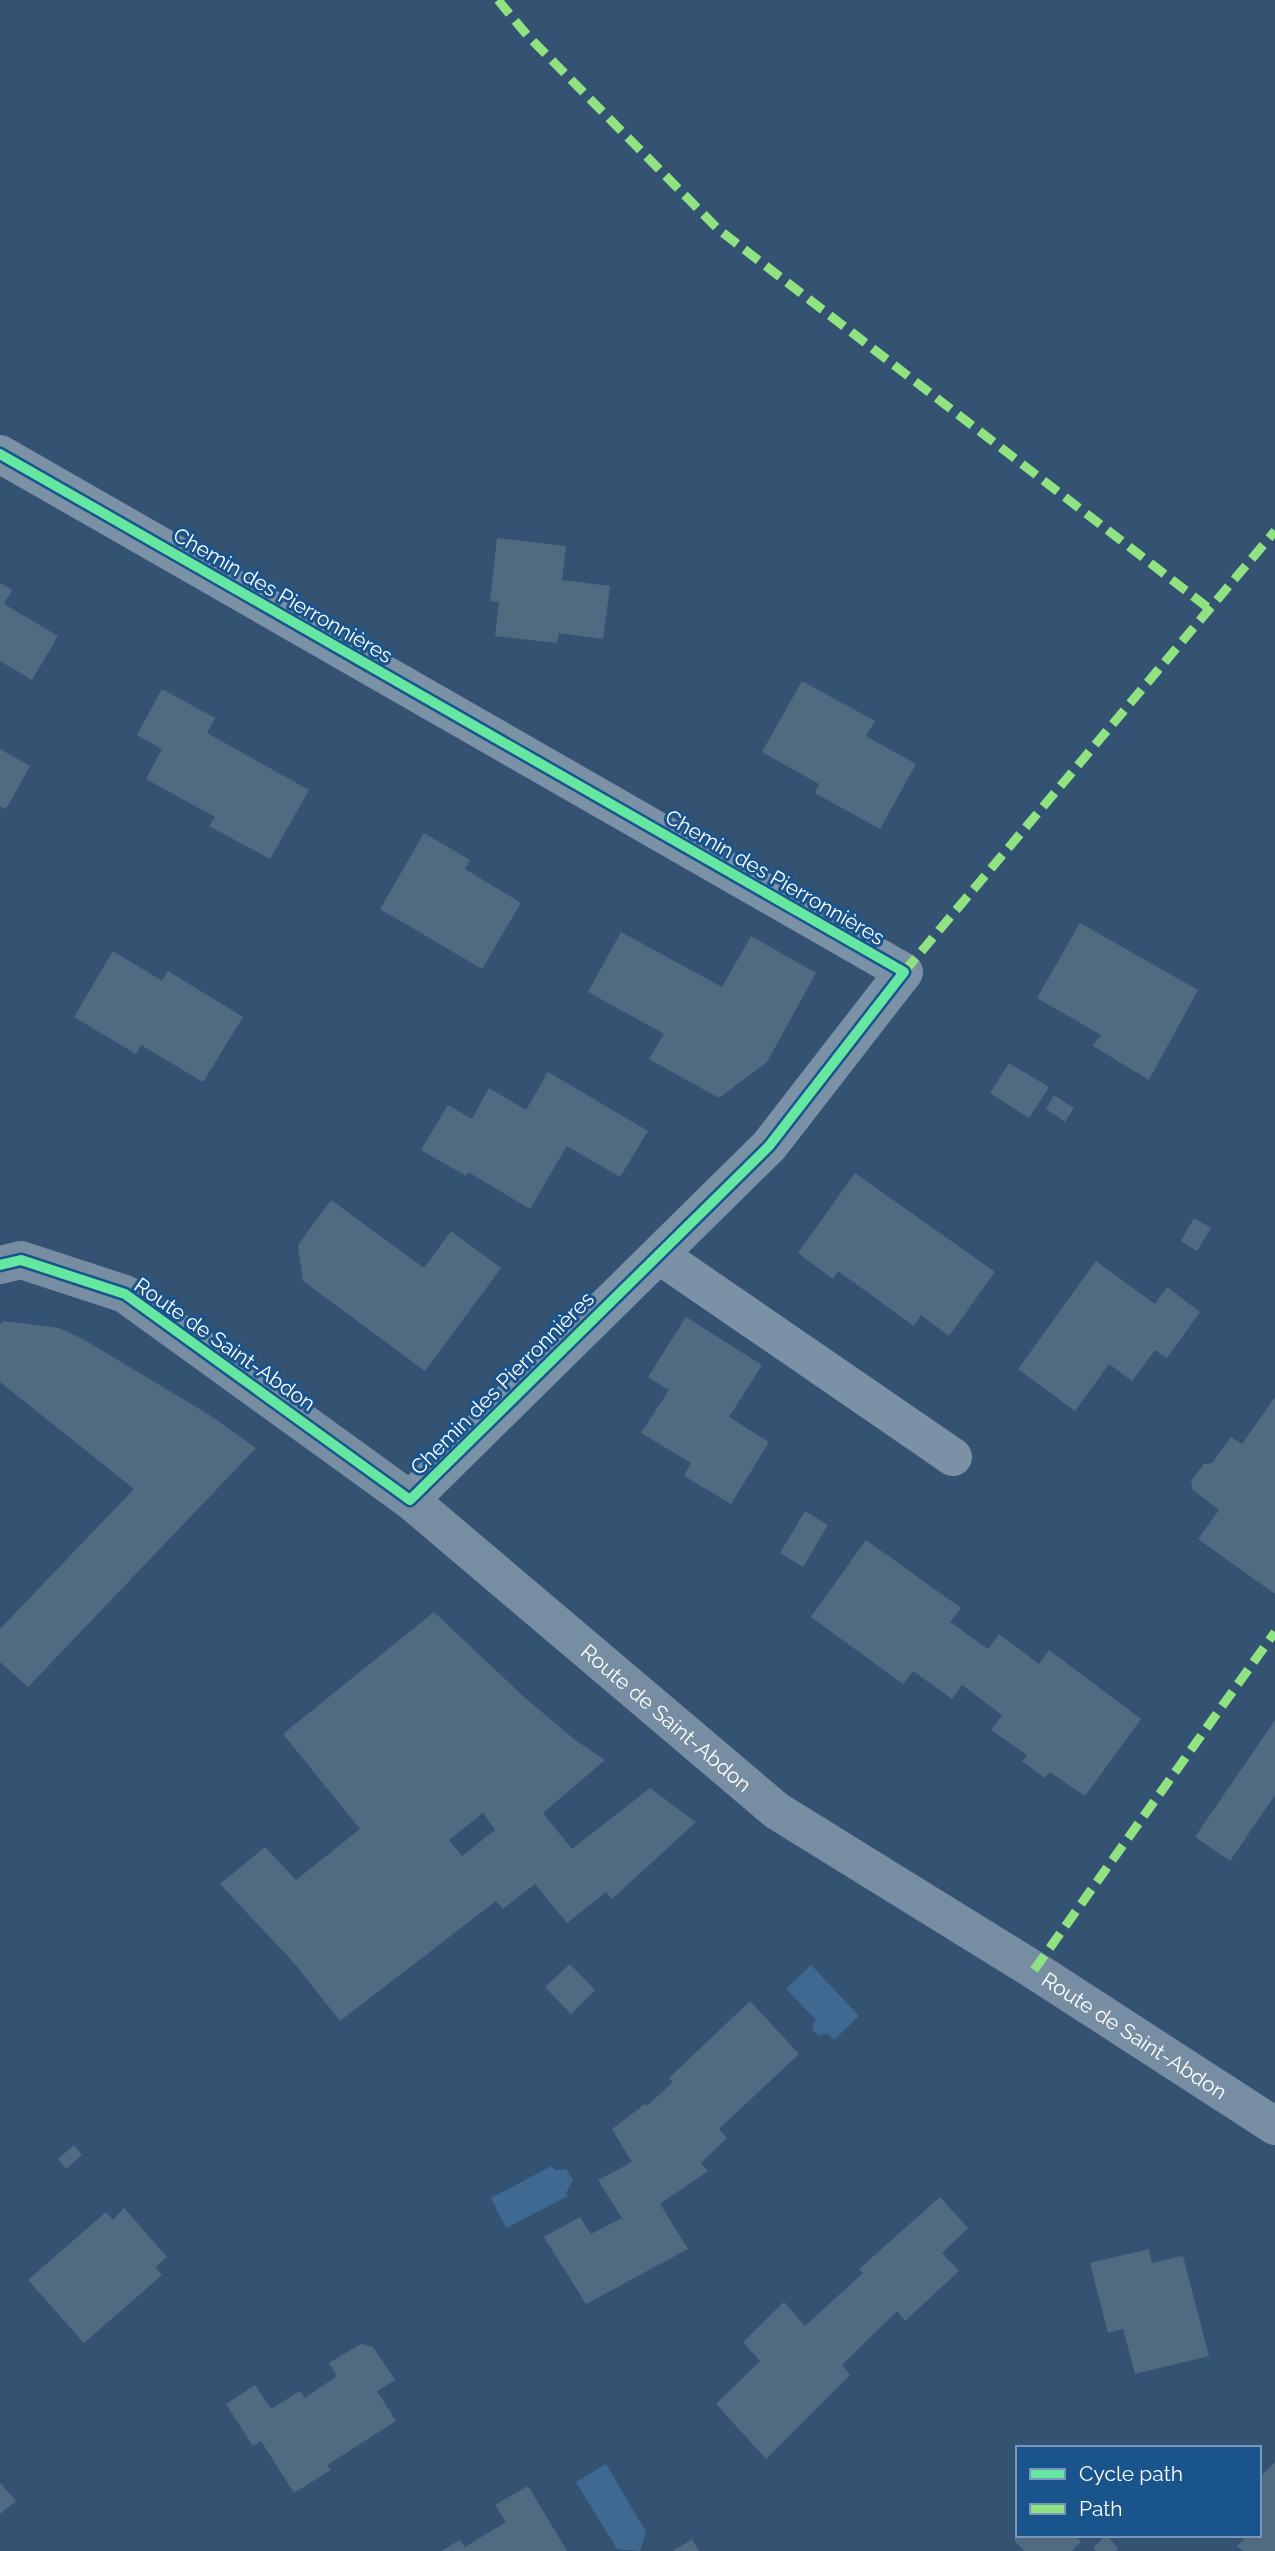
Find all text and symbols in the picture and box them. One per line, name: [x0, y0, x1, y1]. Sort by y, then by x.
street label: Chemin des Pierronnières: [169, 522, 397, 668]
street label: Chemin des Pierronnières: [661, 804, 889, 950]
street label: Route de Saint-Abdon: [130, 1272, 320, 1416]
street label: Chemin des Pierronnières: [405, 1286, 599, 1480]
street label: Route de Saint-Abdon: [576, 1638, 757, 1797]
street label: Route de Saint-Abdon: [1038, 1966, 1232, 2104]
legend: [1016, 2446, 1261, 2537]
text: Cycle path: [1079, 2461, 1183, 2486]
text: Path: [1079, 2496, 1123, 2521]

